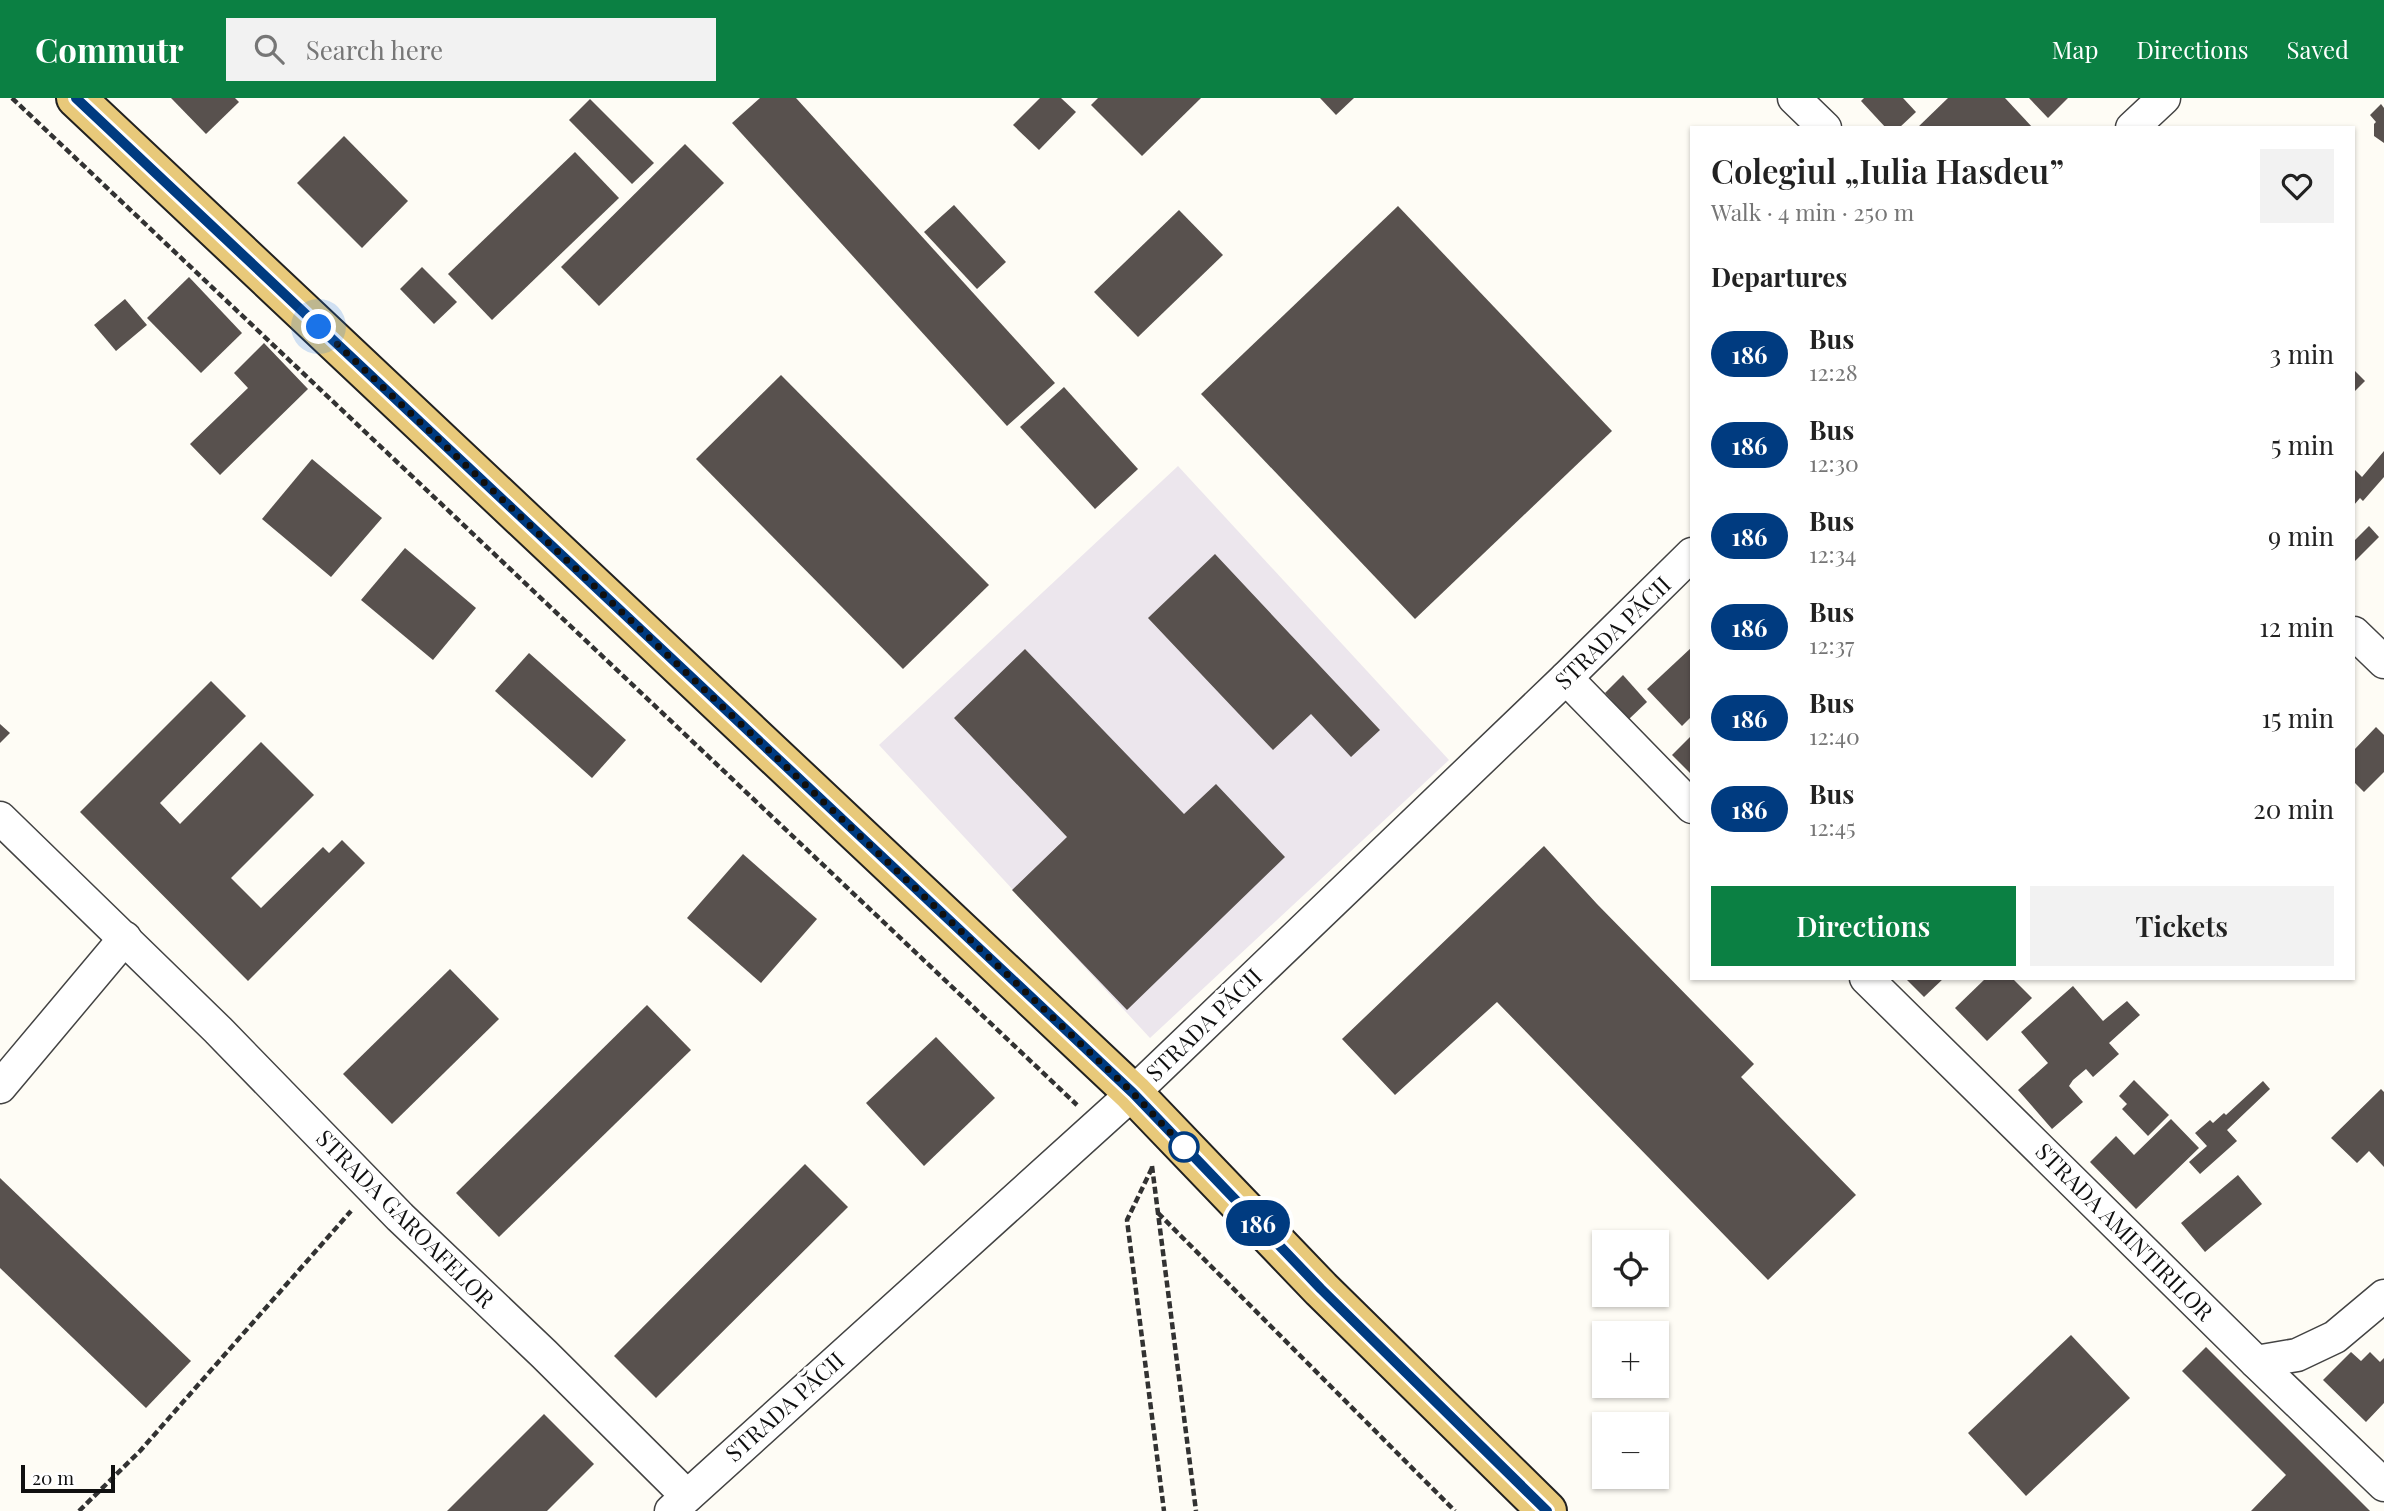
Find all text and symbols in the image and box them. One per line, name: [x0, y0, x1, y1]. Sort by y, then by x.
search box: [226, 18, 716, 81]
text: Commutr: [35, 27, 184, 71]
icon: search: [250, 30, 288, 68]
text: Search here: [306, 32, 443, 67]
text: Map: [2052, 33, 2098, 65]
text: Directions: [2136, 33, 2249, 65]
text: Saved: [2287, 33, 2349, 65]
text: Colegiul „Iulia Hasdeu”: [1711, 148, 2064, 192]
button: heart: [2260, 149, 2334, 223]
text: Walk · 4 min · 250 m: [1711, 196, 1914, 227]
text: Departures: [1711, 259, 1847, 294]
your location: [301, 309, 336, 344]
text: Bus: [1809, 321, 1854, 356]
text: 3 min: [2270, 336, 2334, 371]
text: 186: [1731, 338, 1768, 370]
text: 12:28: [1809, 356, 1858, 387]
text: Bus: [1809, 412, 1854, 447]
text: 5 min: [2271, 427, 2334, 462]
text: 186: [1731, 429, 1768, 461]
text: 12:30: [1809, 447, 1859, 478]
text: Bus: [1809, 503, 1854, 538]
text: 9 min: [2268, 518, 2334, 553]
text: 186: [1731, 520, 1768, 552]
text: 12:34: [1809, 538, 1856, 569]
street label: STRADA PĂCII: [1547, 569, 1677, 695]
text: Bus: [1809, 594, 1854, 629]
text: 12 min: [2259, 609, 2334, 644]
text: 186: [1731, 611, 1768, 643]
text: 12:37: [1809, 629, 1854, 660]
text: Bus: [1809, 685, 1854, 720]
text: 15 min: [2262, 700, 2334, 735]
text: 186: [1731, 702, 1768, 734]
text: 12:40: [1809, 720, 1860, 751]
text: Bus: [1809, 776, 1854, 811]
text: 20 min: [2253, 791, 2334, 826]
text: 186: [1731, 793, 1768, 825]
text: 12:45: [1809, 811, 1856, 842]
button: Directions: [1711, 886, 2016, 966]
button: Tickets: [2030, 886, 2334, 966]
street label: STRADA PĂCII: [1138, 961, 1268, 1087]
street label: STRADA GAROAFELOR: [310, 1122, 503, 1315]
unlabelled marker: [1169, 1132, 1199, 1162]
street label: STRADA AMINTIRILOR: [2029, 1135, 2221, 1327]
line badge: 186: [1218, 1200, 1298, 1246]
text: 186: [1240, 1207, 1276, 1239]
map controls: [1592, 1230, 1669, 1489]
button: locate: [1592, 1230, 1669, 1307]
button: +: [1592, 1321, 1669, 1398]
street label: STRADA PĂCII: [718, 1344, 850, 1468]
button: −: [1592, 1412, 1669, 1489]
scale bar: [21, 1462, 116, 1494]
text: 20 m: [32, 1464, 74, 1490]

